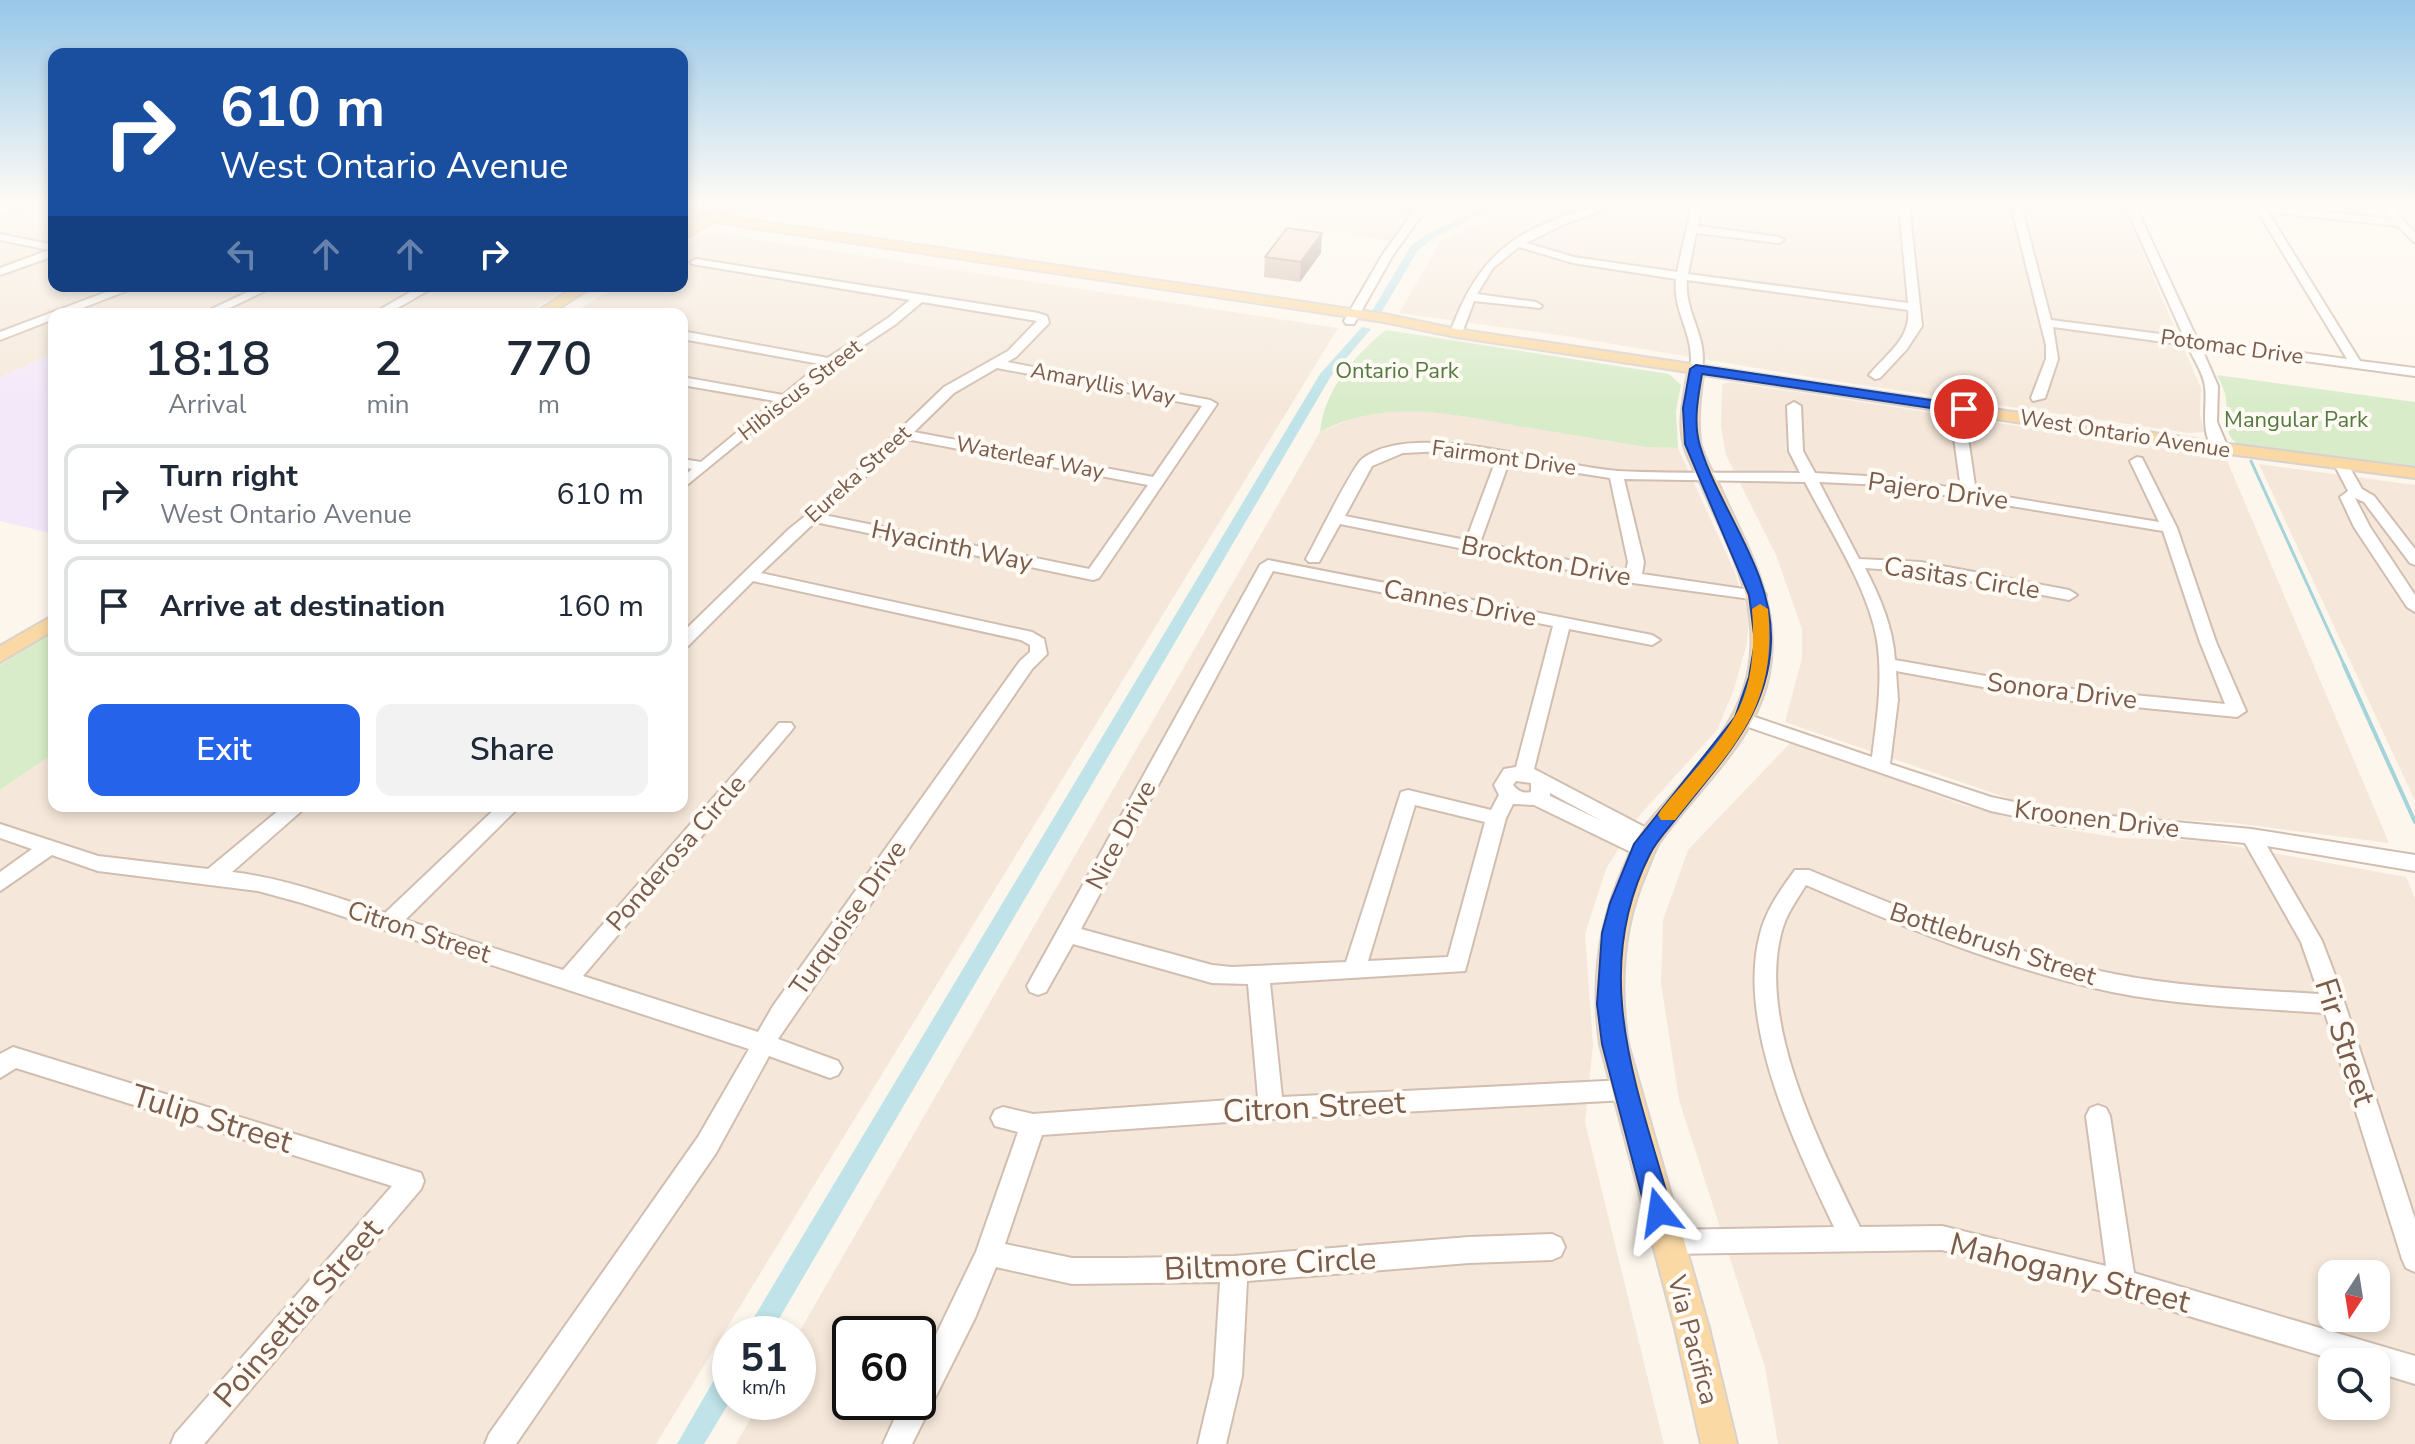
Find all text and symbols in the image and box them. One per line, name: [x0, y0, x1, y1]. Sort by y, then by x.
text: 610 m: [220, 69, 385, 146]
icon: right: [88, 80, 192, 184]
text: West Ontario Avenue: [220, 142, 568, 191]
icon: left: [220, 232, 264, 276]
icon: ahead: [304, 232, 348, 276]
icon: ahead: [388, 232, 432, 276]
icon: right: [472, 232, 516, 276]
street label: Potomac Drive: [2159, 322, 2305, 372]
text: 18:18: [144, 326, 271, 392]
text: 2: [374, 326, 402, 392]
text: 770: [506, 326, 592, 392]
street label: Hibiscus Street: [732, 332, 868, 448]
street label: Amaryllis Way: [1028, 355, 1178, 413]
park label: Ontario Park: [1335, 356, 1460, 386]
pin: [1930, 375, 1998, 443]
text: Arrival: [168, 387, 246, 422]
text: min: [367, 387, 410, 422]
text: m: [538, 387, 560, 422]
icon: arrive: [1942, 387, 1986, 431]
street label: West Ontario Avenue: [2017, 403, 2233, 465]
park label: Mangular Park: [2224, 405, 2369, 435]
street label: Eureka Street: [799, 418, 918, 530]
street label: Waterleaf Way: [953, 429, 1107, 487]
street label: Fairmont Drive: [1430, 433, 1578, 483]
text: Turn right: [160, 456, 298, 497]
street label: Pajero Drive: [1865, 464, 2011, 518]
icon: right: [92, 472, 136, 516]
text: 610 m: [557, 474, 644, 515]
text: West Ontario Avenue: [160, 497, 412, 532]
street label: Hyacinth Way: [868, 512, 1037, 580]
street label: Brockton Drive: [1458, 527, 1634, 595]
street label: Casitas Circle: [1881, 548, 2043, 608]
street label: Cannes Drive: [1381, 571, 1539, 635]
icon: arrive: [92, 584, 136, 628]
text: Arrive at destination: [160, 586, 445, 627]
text: 160 m: [557, 586, 644, 627]
street label: Sonora Drive: [1985, 664, 2139, 718]
button: Exit: [88, 704, 360, 796]
button: Share: [376, 704, 648, 796]
street label: Ponderosa Circle: [598, 767, 754, 939]
street label: Nice Drive: [1078, 774, 1164, 896]
street label: Kroonen Drive: [2012, 792, 2182, 846]
street label: Turquoise Drive: [781, 833, 915, 1003]
street label: Citron Street: [343, 892, 496, 972]
street label: Bottlebrush Street: [1885, 894, 2102, 994]
street label: Fir Street: [2304, 973, 2386, 1112]
street label: Tulip Street: [126, 1074, 298, 1164]
street label: Citron Street: [1222, 1081, 1407, 1133]
position arrow: [1617, 1170, 1701, 1254]
street label: Poinsettia Street: [204, 1209, 393, 1417]
street label: Mahogany Street: [1945, 1222, 2195, 1324]
street label: Biltmore Circle: [1163, 1237, 1377, 1291]
north arrow: [2318, 1260, 2390, 1332]
map controls: [2318, 1260, 2390, 1420]
street label: Via Pacifica: [1659, 1271, 1727, 1408]
speed limit sign: 60: [832, 1316, 936, 1420]
text: 51: [740, 1331, 788, 1385]
button: search: [2318, 1348, 2390, 1420]
text: km/h: [742, 1374, 786, 1401]

